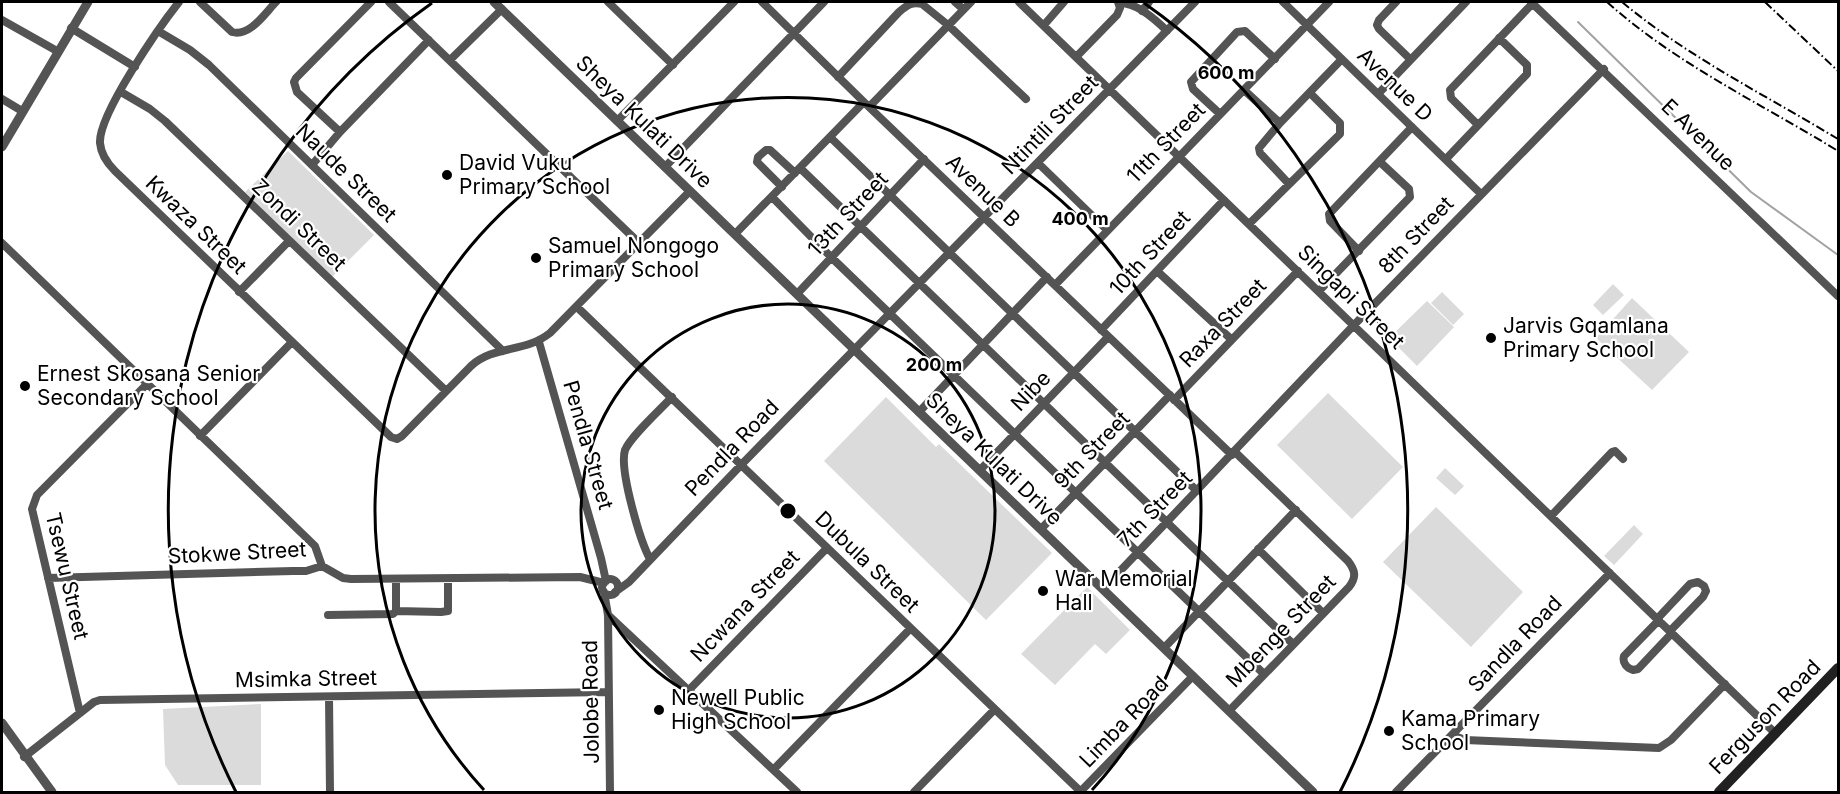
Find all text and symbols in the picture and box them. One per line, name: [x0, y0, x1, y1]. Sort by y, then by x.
street label: Avenue D: [1353, 43, 1438, 127]
street label: Sheya Kulati Drive: [571, 50, 718, 193]
text: 600 m: [1198, 62, 1254, 83]
street label: Ntintili Street: [996, 70, 1103, 179]
street label: E Avenue: [1656, 94, 1740, 176]
street label: 11th Street: [1121, 97, 1210, 188]
street label: Naude Street: [291, 118, 402, 227]
street label: Avenue B: [941, 149, 1026, 232]
place label: David Vuku Primary School: [459, 150, 610, 199]
street label: 13th Street: [802, 166, 893, 261]
marker: David Vuku Primary School: [440, 168, 454, 182]
street label: Kwaza Street: [141, 170, 252, 279]
street label: Zondi Street: [247, 174, 352, 276]
street label: 8th Street: [1373, 191, 1459, 278]
street label: 10th Street: [1104, 205, 1195, 300]
text: 400 m: [1051, 208, 1109, 229]
place label: Samuel Nongogo Primary School: [548, 233, 719, 282]
street label: Singapi Street: [1293, 239, 1410, 354]
marker: Samuel Nongogo Primary School: [529, 251, 543, 265]
street label: Raxa Street: [1174, 273, 1271, 372]
place label: Jarvis Gqamlana Primary School: [1503, 313, 1669, 362]
marker: Jarvis Gqamlana Primary School: [1484, 331, 1498, 345]
text: 200 m: [906, 354, 962, 375]
place label: Ernest Skosana Senior Secondary School: [37, 361, 260, 410]
street label: Nibe: [1006, 365, 1056, 416]
street label: Pendla Street: [558, 378, 619, 512]
marker: Ernest Skosana Senior Secondary School: [18, 379, 32, 393]
street label: Sheya Kulati Drive: [921, 387, 1068, 530]
street label: Pendla Road: [679, 394, 784, 501]
street label: 9th Street: [1049, 406, 1135, 494]
street label: 7th Street: [1112, 465, 1197, 552]
centre of rings: [778, 501, 798, 521]
street label: Dubula Street: [810, 506, 925, 618]
street label: Tsewu Street: [41, 510, 94, 642]
street label: Stokwe Street: [167, 536, 307, 569]
street label: Ncwana Street: [685, 544, 804, 667]
place label: War Memorial Hall: [1055, 566, 1193, 615]
street label: Mbenge Street: [1221, 569, 1341, 692]
marker: War Memorial Hall: [1036, 584, 1050, 598]
street label: Sandla Road: [1463, 590, 1567, 697]
street label: Jolobe Road: [577, 640, 604, 764]
street label: Ferguson Road: [1704, 654, 1825, 779]
street label: Msimka Street: [235, 665, 377, 692]
street label: Limba Road: [1074, 671, 1173, 772]
place label: Newell Public High School: [671, 685, 805, 734]
marker: Newell Public High School: [652, 703, 666, 717]
place label: Kama Primary School: [1401, 706, 1540, 755]
marker: Kama Primary School: [1382, 724, 1396, 738]

